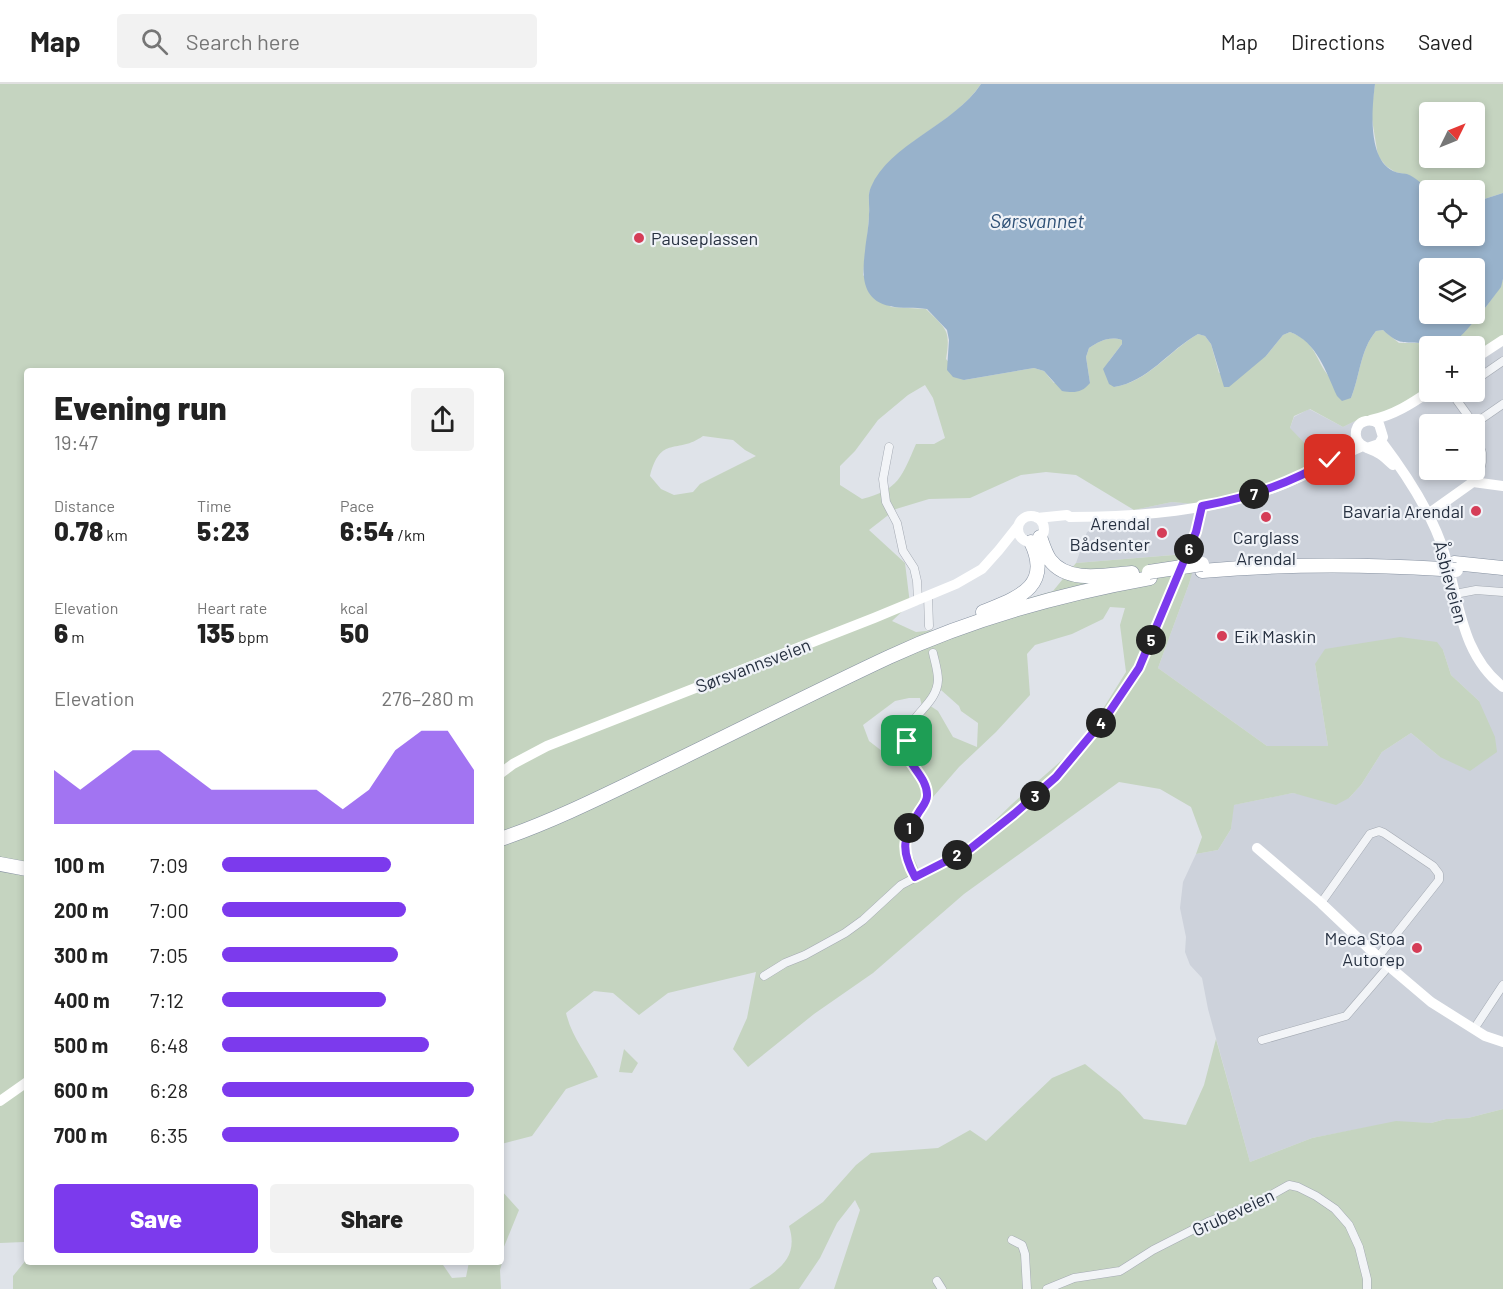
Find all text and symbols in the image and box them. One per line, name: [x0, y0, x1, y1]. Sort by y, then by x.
search box: [117, 14, 537, 68]
text: Map: [30, 24, 81, 58]
icon: search: [138, 25, 171, 58]
text: Search here: [186, 28, 300, 54]
text: Map: [1221, 29, 1258, 54]
text: Directions: [1291, 29, 1385, 54]
text: Saved: [1418, 29, 1473, 54]
north arrow: [1419, 102, 1485, 168]
map controls: [1419, 102, 1485, 480]
button: locate: [1419, 180, 1485, 246]
water label: Sørsvannet: [990, 208, 1084, 232]
place label: Pauseplassen: [651, 227, 758, 249]
marker: Pauseplassen: [632, 231, 646, 245]
button: layers: [1419, 258, 1485, 324]
button: +: [1419, 336, 1485, 402]
text: Evening run: [54, 387, 227, 427]
button: share: [411, 388, 474, 451]
button: −: [1419, 414, 1485, 480]
text: 19:47: [54, 430, 98, 454]
pin: [1304, 434, 1355, 485]
icon: check: [1313, 443, 1346, 476]
pin: 7: [1239, 479, 1269, 509]
text: 7: [1250, 484, 1258, 503]
text: Distance: [54, 496, 115, 515]
text: Time: [197, 496, 232, 515]
text: Pace: [340, 496, 374, 515]
place label: Bavaria Arendal: [1343, 500, 1464, 522]
marker: Bavaria Arendal: [1469, 504, 1483, 518]
marker: Carglass Arendal: [1259, 510, 1273, 524]
place label: Arendal Bådsenter: [1070, 512, 1150, 555]
text: 0.78: [54, 515, 103, 546]
text: 5:23: [197, 515, 250, 546]
text: 6:54: [340, 515, 394, 546]
text: km: [103, 525, 128, 544]
text: /km: [394, 525, 425, 544]
marker: Arendal Bådsenter: [1155, 526, 1169, 540]
place label: Carglass Arendal: [1233, 526, 1299, 569]
pin: 6: [1174, 534, 1204, 564]
street label: Åsbieveien: [1429, 538, 1473, 626]
text: 6: [1185, 539, 1193, 558]
text: Elevation: [54, 598, 118, 617]
text: Heart rate: [197, 598, 267, 617]
text: kcal: [340, 598, 368, 617]
text: 6: [54, 617, 68, 648]
text: 135: [197, 617, 235, 648]
text: 50: [340, 617, 369, 648]
pin: 5: [1136, 625, 1166, 655]
place label: Eik Maskin: [1234, 625, 1316, 647]
text: m: [68, 627, 85, 646]
text: bpm: [235, 627, 269, 646]
marker: Eik Maskin: [1215, 629, 1229, 643]
text: 5: [1147, 630, 1155, 649]
street label: Sørsvannsveien: [692, 633, 814, 697]
text: Elevation: [54, 686, 135, 710]
text: 276–280 m: [382, 686, 474, 710]
pin: 4: [1086, 708, 1116, 738]
text: 4: [1096, 713, 1106, 732]
pin: [881, 715, 932, 766]
icon: arrive: [890, 724, 923, 757]
pin: 3: [1020, 781, 1050, 811]
text: 3: [1031, 786, 1039, 805]
pin: 1: [894, 813, 924, 843]
text: 1: [906, 818, 912, 837]
pin: 2: [942, 840, 972, 870]
text: 2: [953, 845, 961, 864]
text: 100 m: [54, 853, 105, 877]
text: 7:09: [150, 853, 188, 877]
text: 200 m: [54, 898, 109, 922]
text: 7:00: [150, 898, 189, 922]
place label: Meca Stoa Autorep: [1325, 927, 1405, 970]
marker: Meca Stoa Autorep: [1410, 941, 1424, 955]
text: 300 m: [54, 943, 108, 967]
text: 7:05: [150, 943, 188, 967]
text: 400 m: [54, 988, 110, 1012]
text: 7:12: [150, 988, 184, 1012]
text: 500 m: [54, 1033, 108, 1057]
text: 6:48: [150, 1033, 189, 1057]
text: 600 m: [54, 1078, 108, 1102]
text: 6:28: [150, 1078, 188, 1102]
text: 700 m: [54, 1123, 107, 1147]
text: 6:35: [150, 1123, 188, 1147]
street label: Grubeveien: [1188, 1183, 1278, 1241]
button: Save: [54, 1184, 258, 1253]
button: Share: [270, 1184, 474, 1253]

